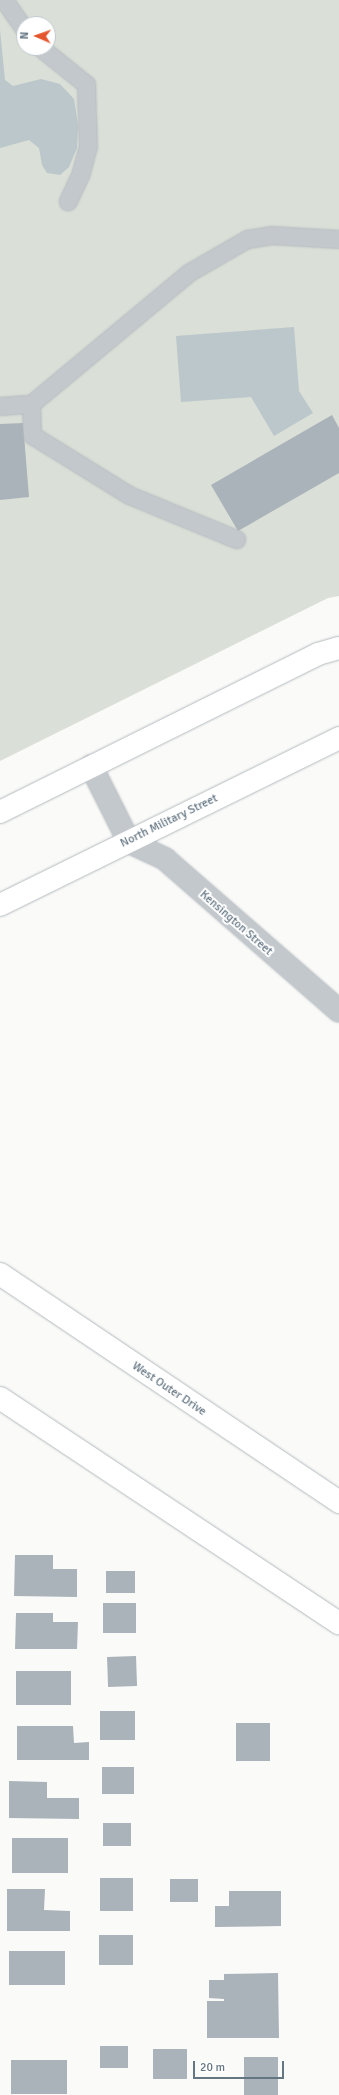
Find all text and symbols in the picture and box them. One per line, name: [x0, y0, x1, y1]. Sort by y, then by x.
north arrow: [16, 16, 56, 56]
text: N: [18, 32, 31, 40]
street label: North Military Street: [118, 791, 220, 851]
street label: Kensington Street: [197, 887, 275, 959]
street label: West Outer Drive: [129, 1359, 209, 1419]
scale bar: [195, 2053, 286, 2079]
text: 20 m: [200, 2060, 225, 2075]

